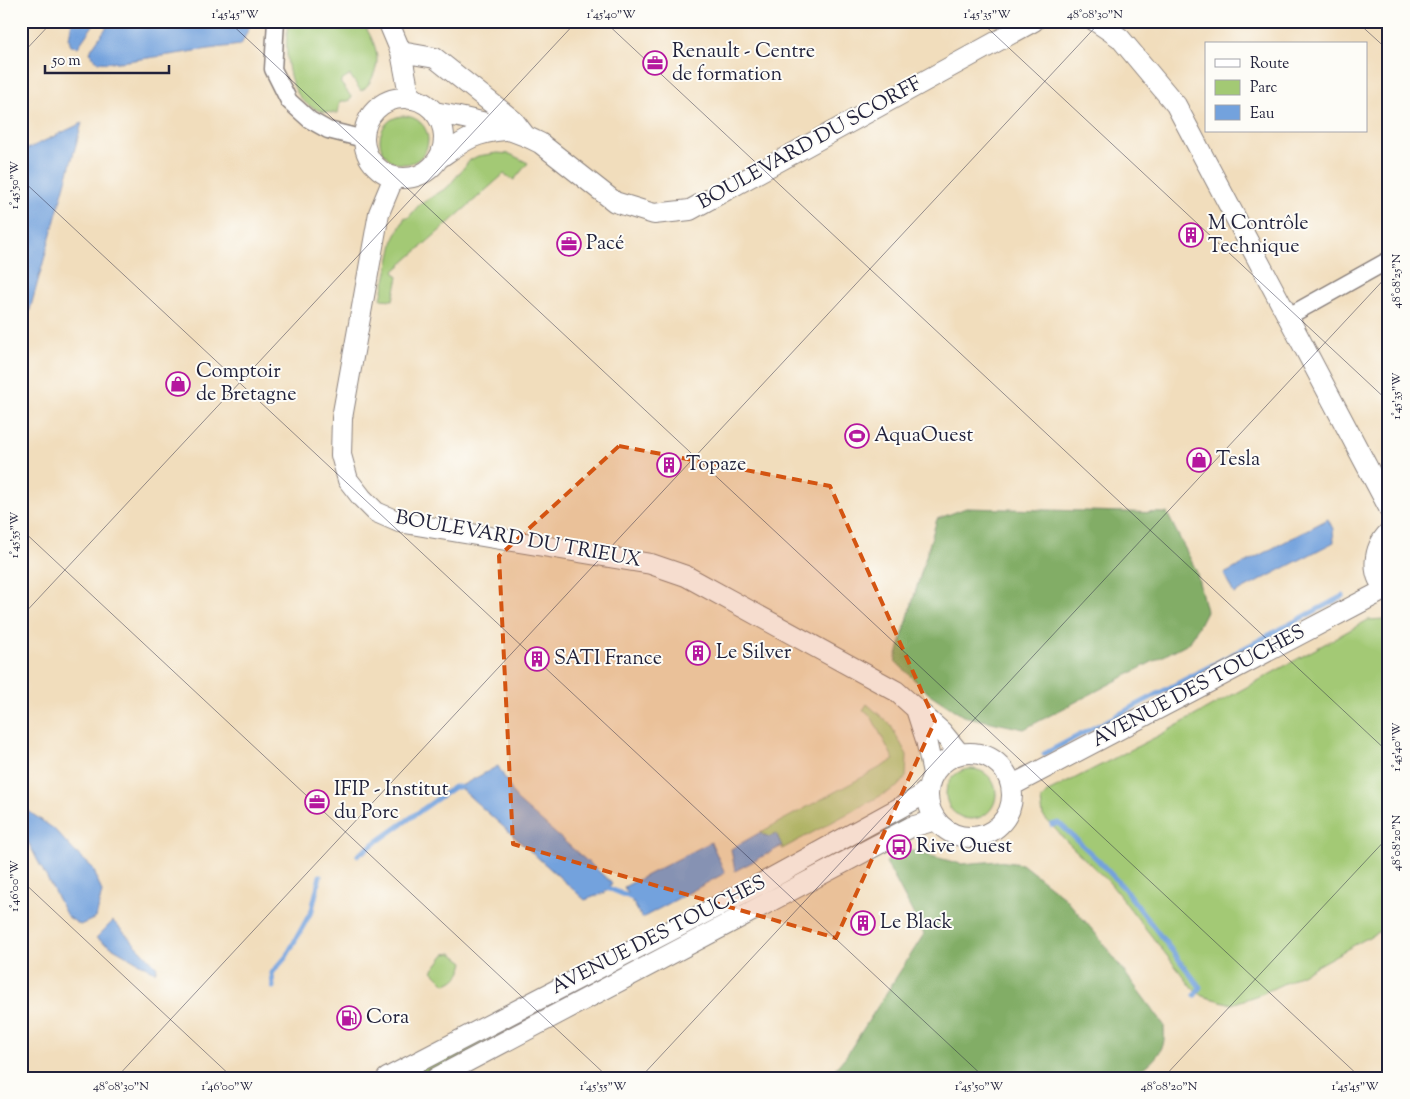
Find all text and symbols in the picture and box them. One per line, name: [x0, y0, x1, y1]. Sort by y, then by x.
text: 1°45'45"W: [211, 6, 259, 24]
text: 1°45'40"W: [587, 6, 636, 24]
text: 1°45'35"W: [963, 6, 1011, 24]
text: 48°08'30"N: [1067, 6, 1123, 24]
place label: Renault - Centre de formation: [672, 38, 815, 90]
scale bar: [45, 42, 169, 74]
legend: [1205, 42, 1368, 132]
office icon: Renault - Centre de formation: [642, 50, 668, 76]
text: 50 m: [51, 51, 81, 72]
text: Route: [1250, 54, 1289, 75]
street label: BOULEVARD DU SCORFF: [693, 70, 927, 218]
text: Parc: [1250, 78, 1278, 99]
text: Eau: [1250, 104, 1275, 125]
text: 1°45'50"W: [6, 160, 24, 209]
place label: M Contrôle Technique: [1208, 210, 1309, 262]
building icon: M Contrôle Technique: [1178, 222, 1204, 248]
place label: Pacé: [586, 230, 624, 259]
office icon: Pacé: [556, 231, 582, 257]
text: 48°08'25"N: [1388, 253, 1406, 308]
place label: Comptoir de Bretagne: [196, 358, 296, 410]
shop icon: Comptoir de Bretagne: [165, 371, 191, 397]
text: 1°45'35"W: [1388, 372, 1406, 420]
place label: AquaOuest: [874, 422, 973, 451]
sports icon: AquaOuest: [844, 423, 870, 449]
place label: Tesla: [1216, 446, 1260, 475]
shop icon: Tesla: [1186, 447, 1212, 473]
place label: Topaze: [686, 451, 746, 480]
building icon: Topaze: [656, 452, 682, 478]
street label: BOULEVARD DU TRIEUX: [393, 504, 643, 576]
text: 1°45'55"W: [6, 511, 24, 558]
street label: AVENUE DES TOUCHES: [1087, 618, 1311, 756]
place label: Le Silver: [716, 639, 792, 668]
building icon: Le Silver: [685, 640, 711, 666]
place label: SATI France: [554, 645, 662, 674]
building icon: SATI France: [524, 646, 550, 672]
text: 1°45'40"W: [1388, 722, 1406, 771]
place label: IFIP - Institut du Porc: [334, 776, 449, 828]
office icon: IFIP - Institut du Porc: [304, 789, 330, 815]
text: 48°08'20"N: [1388, 814, 1406, 871]
place label: Rive Ouest: [916, 833, 1012, 862]
bus stop icon: Rive Ouest: [886, 834, 912, 860]
text: 1°46'00"W: [6, 860, 24, 912]
street label: AVENUE DES TOUCHES: [547, 869, 771, 1003]
place label: Le Black: [880, 909, 953, 938]
building icon: Le Black: [850, 910, 876, 936]
place label: Cora: [366, 1004, 409, 1033]
fuel station icon: Cora: [336, 1005, 362, 1031]
text: 48°08'30"N: [93, 1078, 149, 1096]
text: 1°46'00"W: [201, 1078, 253, 1096]
text: 1°45'55"W: [580, 1078, 627, 1096]
text: 1°45'50"W: [955, 1078, 1004, 1096]
text: 48°08'20"N: [1141, 1078, 1198, 1096]
text: 1°45'45"W: [1331, 1078, 1379, 1096]

